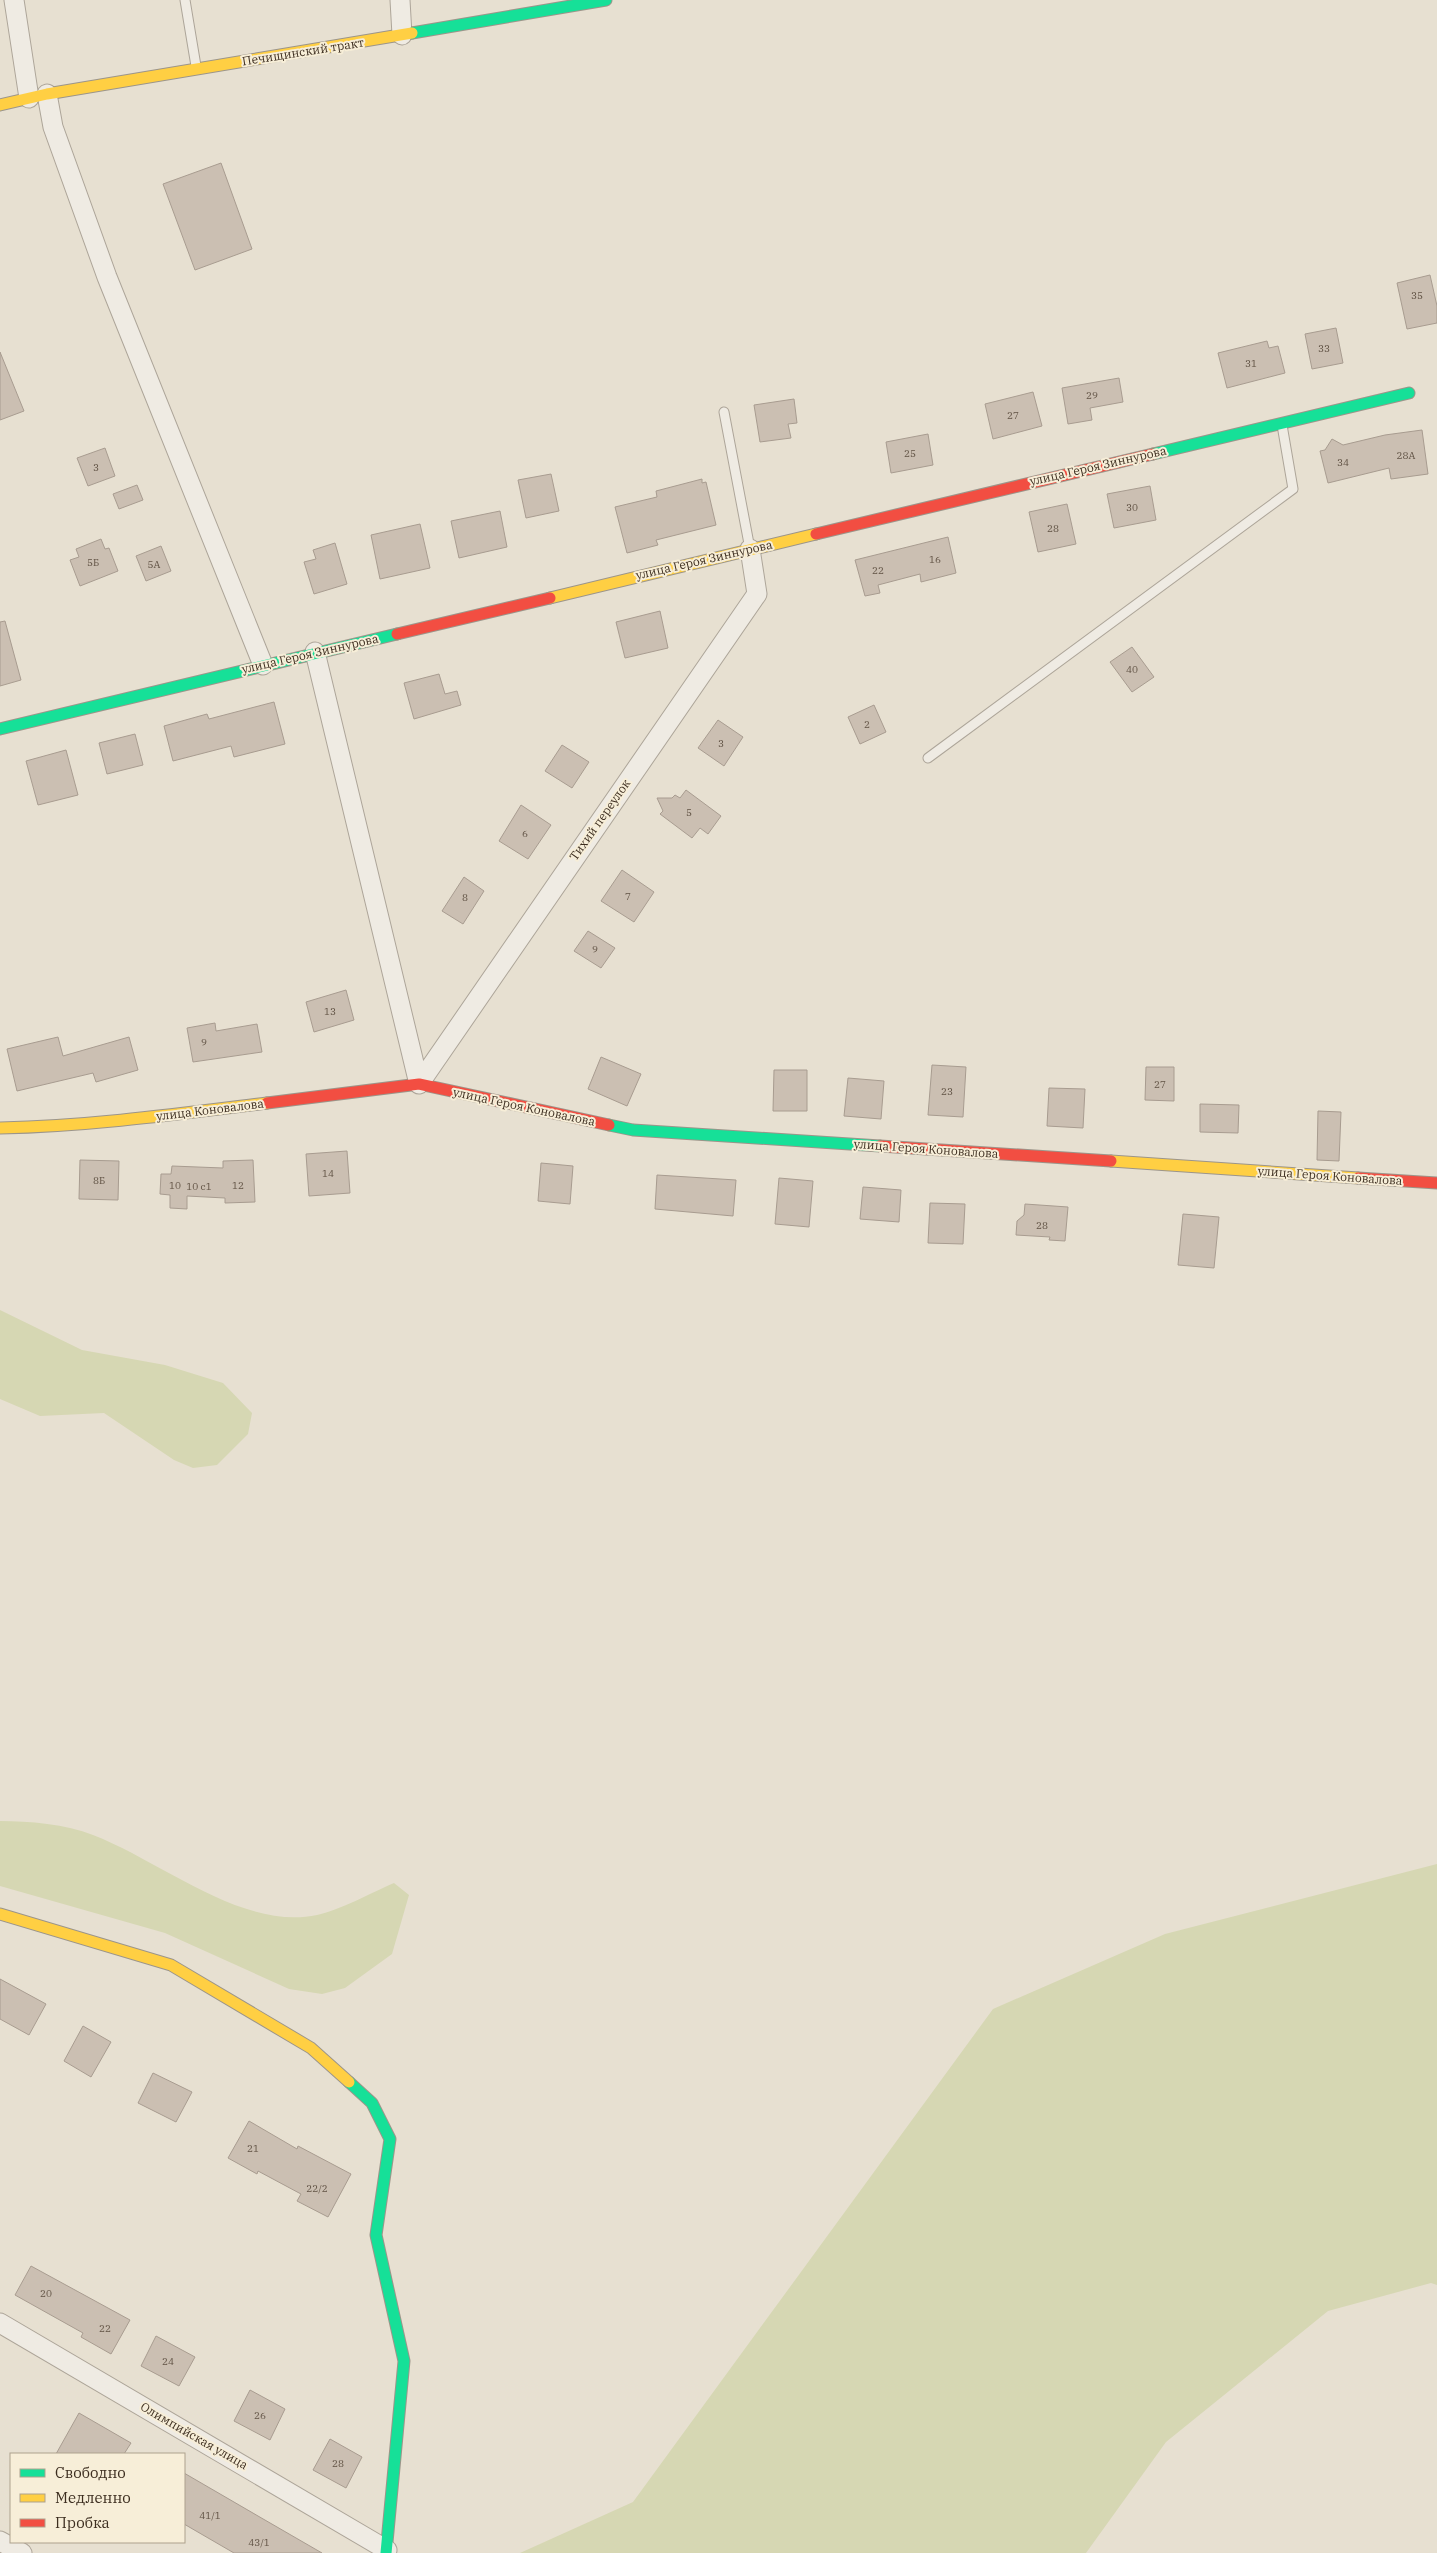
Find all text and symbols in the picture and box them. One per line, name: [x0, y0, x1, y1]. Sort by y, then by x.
street label: Печищинский тракт: [241, 34, 365, 69]
house number: 35: [1411, 289, 1423, 302]
house number: 33: [1318, 342, 1330, 355]
house number: 31: [1245, 357, 1257, 370]
house number: 29: [1086, 389, 1098, 402]
house number: 27: [1007, 409, 1019, 422]
street label: улица Героя Зиннурова: [1028, 442, 1168, 489]
house number: 25: [904, 447, 916, 460]
house number: 28А: [1397, 449, 1416, 462]
house number: 34: [1337, 456, 1349, 469]
house number: 3: [93, 461, 99, 474]
house number: 30: [1126, 501, 1138, 514]
house number: 28: [1047, 522, 1059, 535]
street label: улица Героя Зиннурова: [634, 536, 774, 583]
house number: 16: [929, 553, 941, 566]
house number: 5Б: [87, 556, 99, 569]
house number: 5А: [148, 558, 161, 571]
house number: 22: [872, 564, 884, 577]
street label: улица Героя Зиннурова: [240, 630, 380, 677]
house number: 40: [1126, 663, 1138, 676]
house number: 2: [864, 718, 870, 731]
house number: 3: [718, 737, 724, 750]
street label: Тихий переулок: [566, 776, 633, 863]
house number: 5: [686, 806, 692, 819]
house number: 6: [522, 827, 528, 840]
house number: 7: [625, 890, 631, 903]
house number: 8: [462, 891, 468, 904]
house number: 9: [592, 943, 598, 956]
house number: 13: [324, 1005, 336, 1018]
house number: 9: [201, 1036, 207, 1049]
house number: 27: [1154, 1078, 1166, 1091]
street label: улица Героя Коновалова: [452, 1084, 597, 1129]
house number: 23: [941, 1085, 953, 1098]
street label: улица Коновалова: [155, 1095, 265, 1124]
street label: улица Героя Коновалова: [853, 1136, 999, 1161]
street label: улица Героя Коновалова: [1257, 1163, 1403, 1188]
house number: 14: [322, 1167, 334, 1180]
house number: 8Б: [93, 1174, 105, 1187]
house number: 10: [169, 1179, 181, 1192]
house number: 12: [232, 1179, 244, 1192]
house number: 10 с1: [186, 1180, 212, 1193]
house number: 28: [1036, 1219, 1048, 1232]
house number: 21: [247, 2142, 259, 2155]
house number: 22/2: [306, 2182, 328, 2195]
house number: 20: [40, 2287, 52, 2300]
house number: 22: [99, 2322, 111, 2335]
house number: 24: [162, 2355, 174, 2368]
street label: Олимпийская улица: [138, 2399, 251, 2473]
house number: 26: [254, 2409, 266, 2422]
legend: [10, 2453, 185, 2543]
house number: 28: [332, 2457, 344, 2470]
text: Свободно: [55, 2463, 126, 2482]
text: Медленно: [55, 2488, 131, 2507]
house number: 41/1: [199, 2509, 221, 2522]
text: Пробка: [55, 2513, 110, 2532]
house number: 43/1: [248, 2536, 270, 2549]

